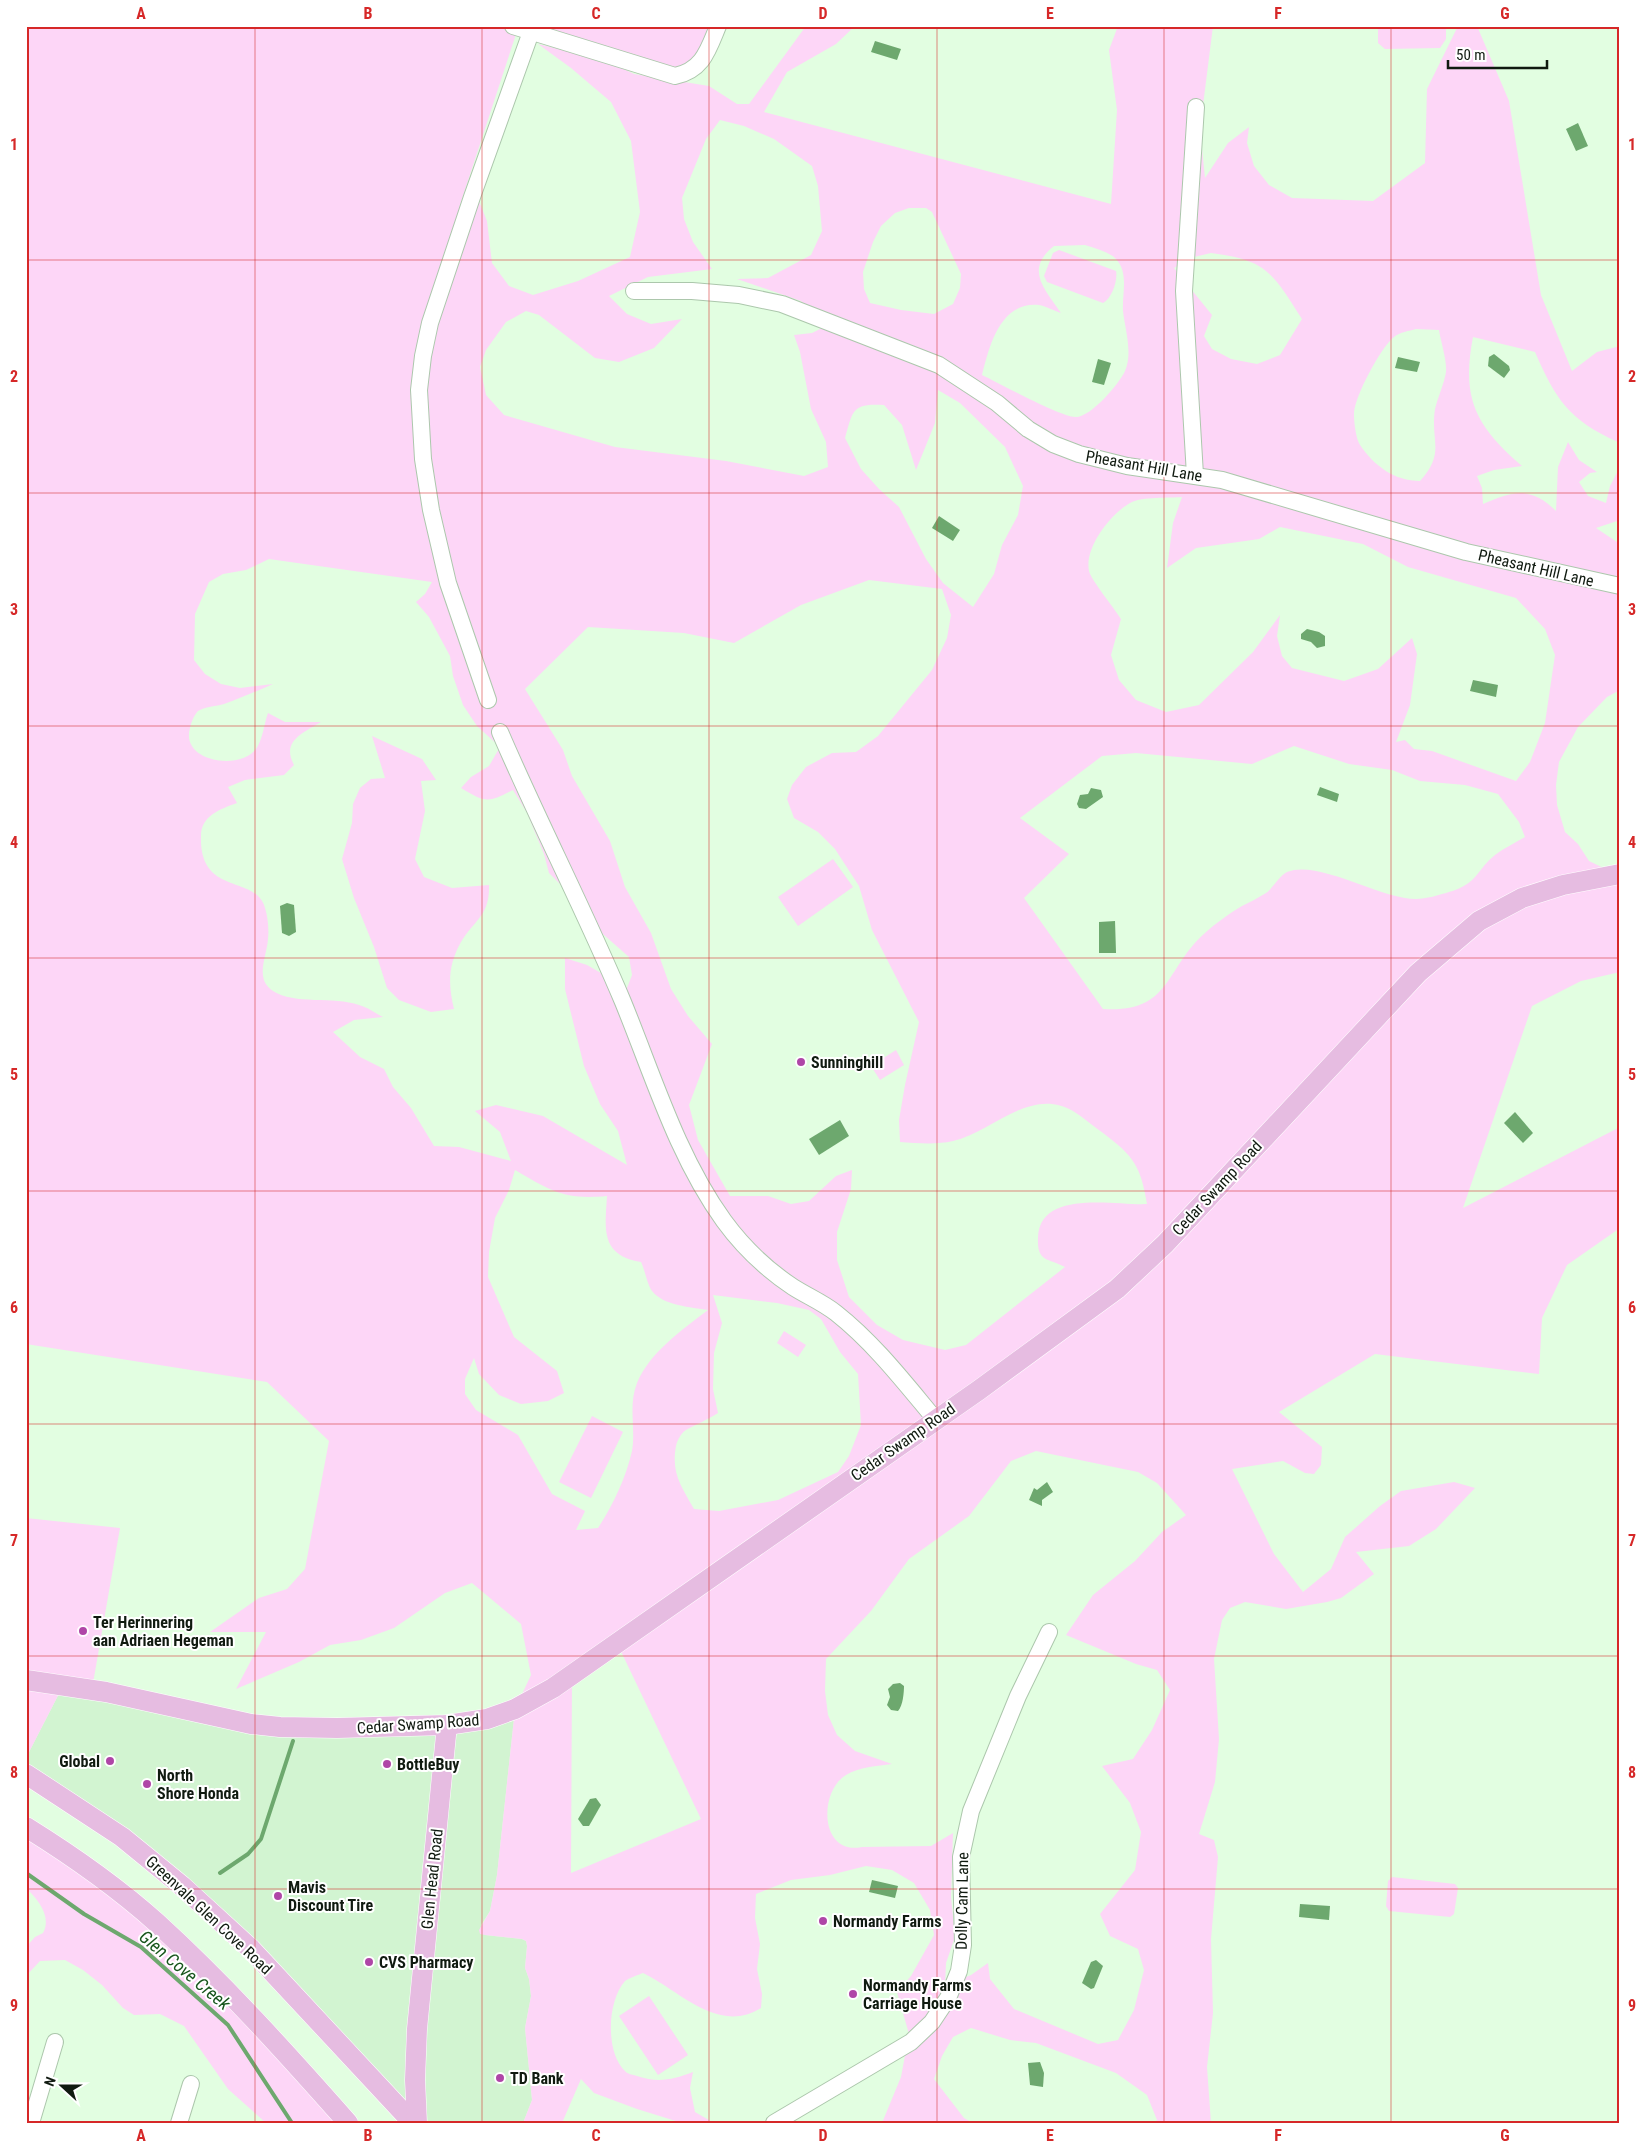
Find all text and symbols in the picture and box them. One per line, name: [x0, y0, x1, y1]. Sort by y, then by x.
text: A: [136, 4, 146, 23]
text: B: [364, 4, 373, 23]
text: C: [591, 4, 601, 23]
text: D: [818, 4, 828, 23]
text: E: [1046, 4, 1054, 23]
text: F: [1274, 4, 1282, 23]
text: G: [1500, 4, 1510, 23]
scale bar: [1448, 38, 1547, 70]
text: 50 m: [1456, 46, 1486, 64]
text: 1: [10, 135, 18, 154]
text: 1: [1628, 135, 1636, 154]
text: 2: [10, 367, 18, 386]
text: 2: [1628, 367, 1636, 386]
street label: Pheasant Hill Lane: [1084, 446, 1204, 486]
street label: Pheasant Hill Lane: [1476, 545, 1596, 591]
text: 3: [10, 600, 18, 619]
text: 3: [1628, 600, 1636, 619]
text: 4: [10, 833, 18, 852]
text: 4: [1628, 833, 1636, 852]
place label: Sunninghill: [811, 1053, 883, 1072]
marker: Sunninghill: [795, 1056, 807, 1068]
text: 5: [10, 1065, 18, 1084]
text: 5: [1628, 1065, 1636, 1084]
street label: Cedar Swamp Road: [1168, 1137, 1266, 1239]
text: 6: [10, 1298, 18, 1317]
text: 6: [1628, 1298, 1636, 1317]
street label: Cedar Swamp Road: [847, 1399, 959, 1485]
text: 7: [10, 1531, 18, 1550]
text: 7: [1628, 1531, 1636, 1550]
place label: Ter Herinnering aan Adriaen Hegeman: [93, 1613, 234, 1650]
marker: Ter Herinnering aan Adriaen Hegeman: [77, 1625, 89, 1637]
street label: Cedar Swamp Road: [356, 1710, 480, 1738]
place label: Global: [59, 1752, 100, 1771]
marker: Global: [104, 1755, 116, 1767]
place label: BottleBuy: [397, 1755, 459, 1774]
marker: BottleBuy: [381, 1758, 393, 1770]
text: 8: [10, 1763, 18, 1782]
text: 8: [1628, 1763, 1636, 1782]
place label: North Shore Honda: [157, 1766, 240, 1803]
marker: North Shore Honda: [141, 1778, 153, 1790]
street label: Glen Head Road: [417, 1828, 447, 1930]
street label: Greenvale Glen Cove Road: [142, 1852, 276, 1978]
street label: Dolly Cam Lane: [952, 1852, 972, 1950]
place label: Mavis Discount Tire: [288, 1878, 373, 1915]
marker: Mavis Discount Tire: [272, 1890, 284, 1902]
place label: Normandy Farms: [833, 1912, 941, 1931]
marker: Normandy Farms: [817, 1915, 829, 1927]
water label: Glen Cove Creek: [135, 1926, 236, 2015]
place label: CVS Pharmacy: [379, 1953, 473, 1972]
marker: CVS Pharmacy: [363, 1956, 375, 1968]
place label: Normandy Farms Carriage House: [863, 1976, 971, 2013]
marker: Normandy Farms Carriage House: [847, 1988, 859, 2000]
text: 9: [10, 1996, 18, 2015]
text: 9: [1628, 1996, 1636, 2015]
north arrow: [38, 2062, 88, 2112]
place label: TD Bank: [510, 2069, 564, 2088]
marker: TD Bank: [494, 2072, 506, 2084]
text: N: [41, 2074, 59, 2088]
text: A: [136, 2126, 146, 2145]
text: B: [364, 2126, 373, 2145]
text: C: [591, 2126, 601, 2145]
text: D: [818, 2126, 828, 2145]
text: E: [1046, 2126, 1054, 2145]
text: F: [1274, 2126, 1282, 2145]
text: G: [1500, 2126, 1510, 2145]

